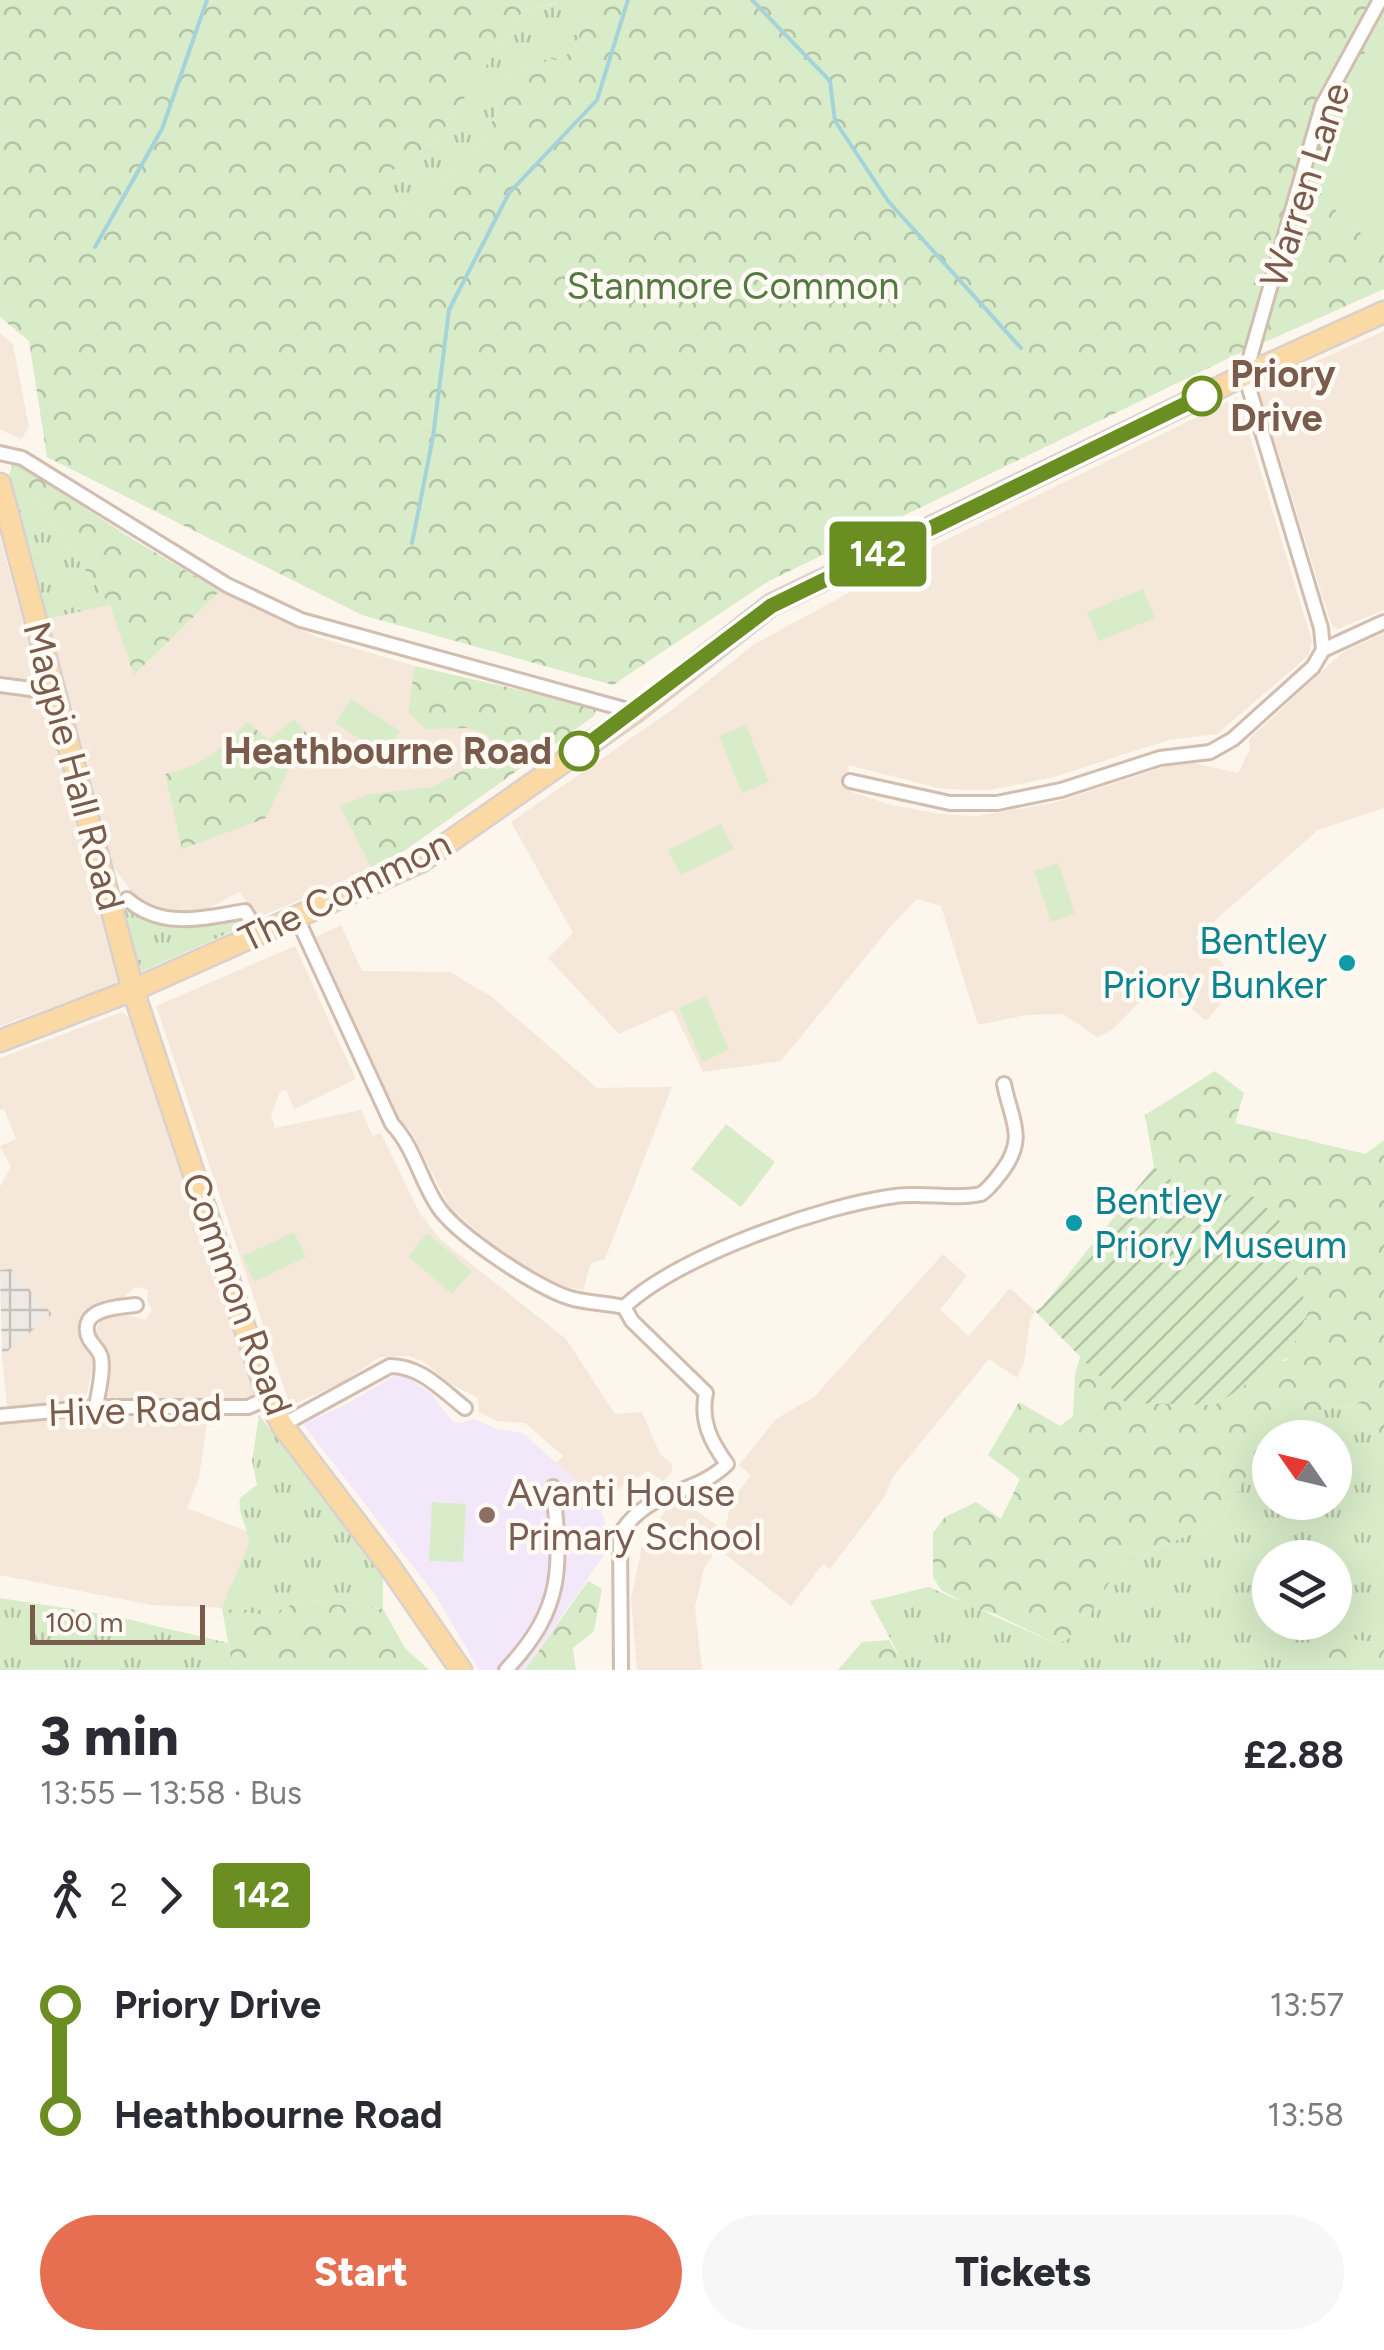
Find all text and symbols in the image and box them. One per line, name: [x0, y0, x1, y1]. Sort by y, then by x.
street label: Warren Lane: [1250, 77, 1360, 293]
park label: Stanmore Common: [567, 263, 899, 309]
place label: Priory Drive: [1230, 351, 1336, 441]
marker: Priory Drive: [1183, 377, 1221, 415]
line badge: 142: [820, 522, 936, 586]
text: 142: [849, 533, 907, 575]
street label: Magpie Hall Road: [13, 617, 135, 915]
place label: Heathbourne Road: [223, 728, 552, 774]
marker: Heathbourne Road: [560, 732, 598, 770]
street label: The Common: [232, 820, 458, 962]
place label: Bentley Priory Bunker: [1102, 918, 1327, 1008]
marker: Bentley Priory Bunker: [1336, 952, 1358, 974]
street label: Common Road: [172, 1167, 302, 1421]
place label: Bentley Priory Museum: [1094, 1178, 1347, 1268]
marker: Bentley Priory Museum: [1063, 1212, 1085, 1234]
street label: Hive Road: [47, 1384, 223, 1436]
north arrow: [1252, 1420, 1352, 1520]
map controls: [1252, 1420, 1352, 1640]
place label: Avanti House Primary School: [507, 1470, 762, 1560]
marker: Avanti House Primary School: [476, 1504, 498, 1526]
button: layers: [1252, 1540, 1352, 1640]
scale bar: [30, 1600, 205, 1644]
text: 100 m: [45, 1605, 123, 1639]
text: 3 min: [40, 1703, 179, 1769]
text: £2.88: [1243, 1732, 1344, 1778]
text: 13:55 – 13:58 · Bus: [40, 1774, 302, 1812]
icon: walk: [40, 1868, 95, 1923]
icon: forward: [143, 1868, 198, 1923]
text: 142: [233, 1874, 290, 1916]
text: 2: [110, 1876, 128, 1914]
text: Priory Drive: [114, 1982, 321, 2028]
text: 13:57: [1270, 1986, 1344, 2024]
text: Heathbourne Road: [114, 2092, 443, 2138]
text: 13:58: [1267, 2096, 1344, 2134]
button: Start: [40, 2215, 682, 2330]
button: Tickets: [702, 2215, 1344, 2330]

